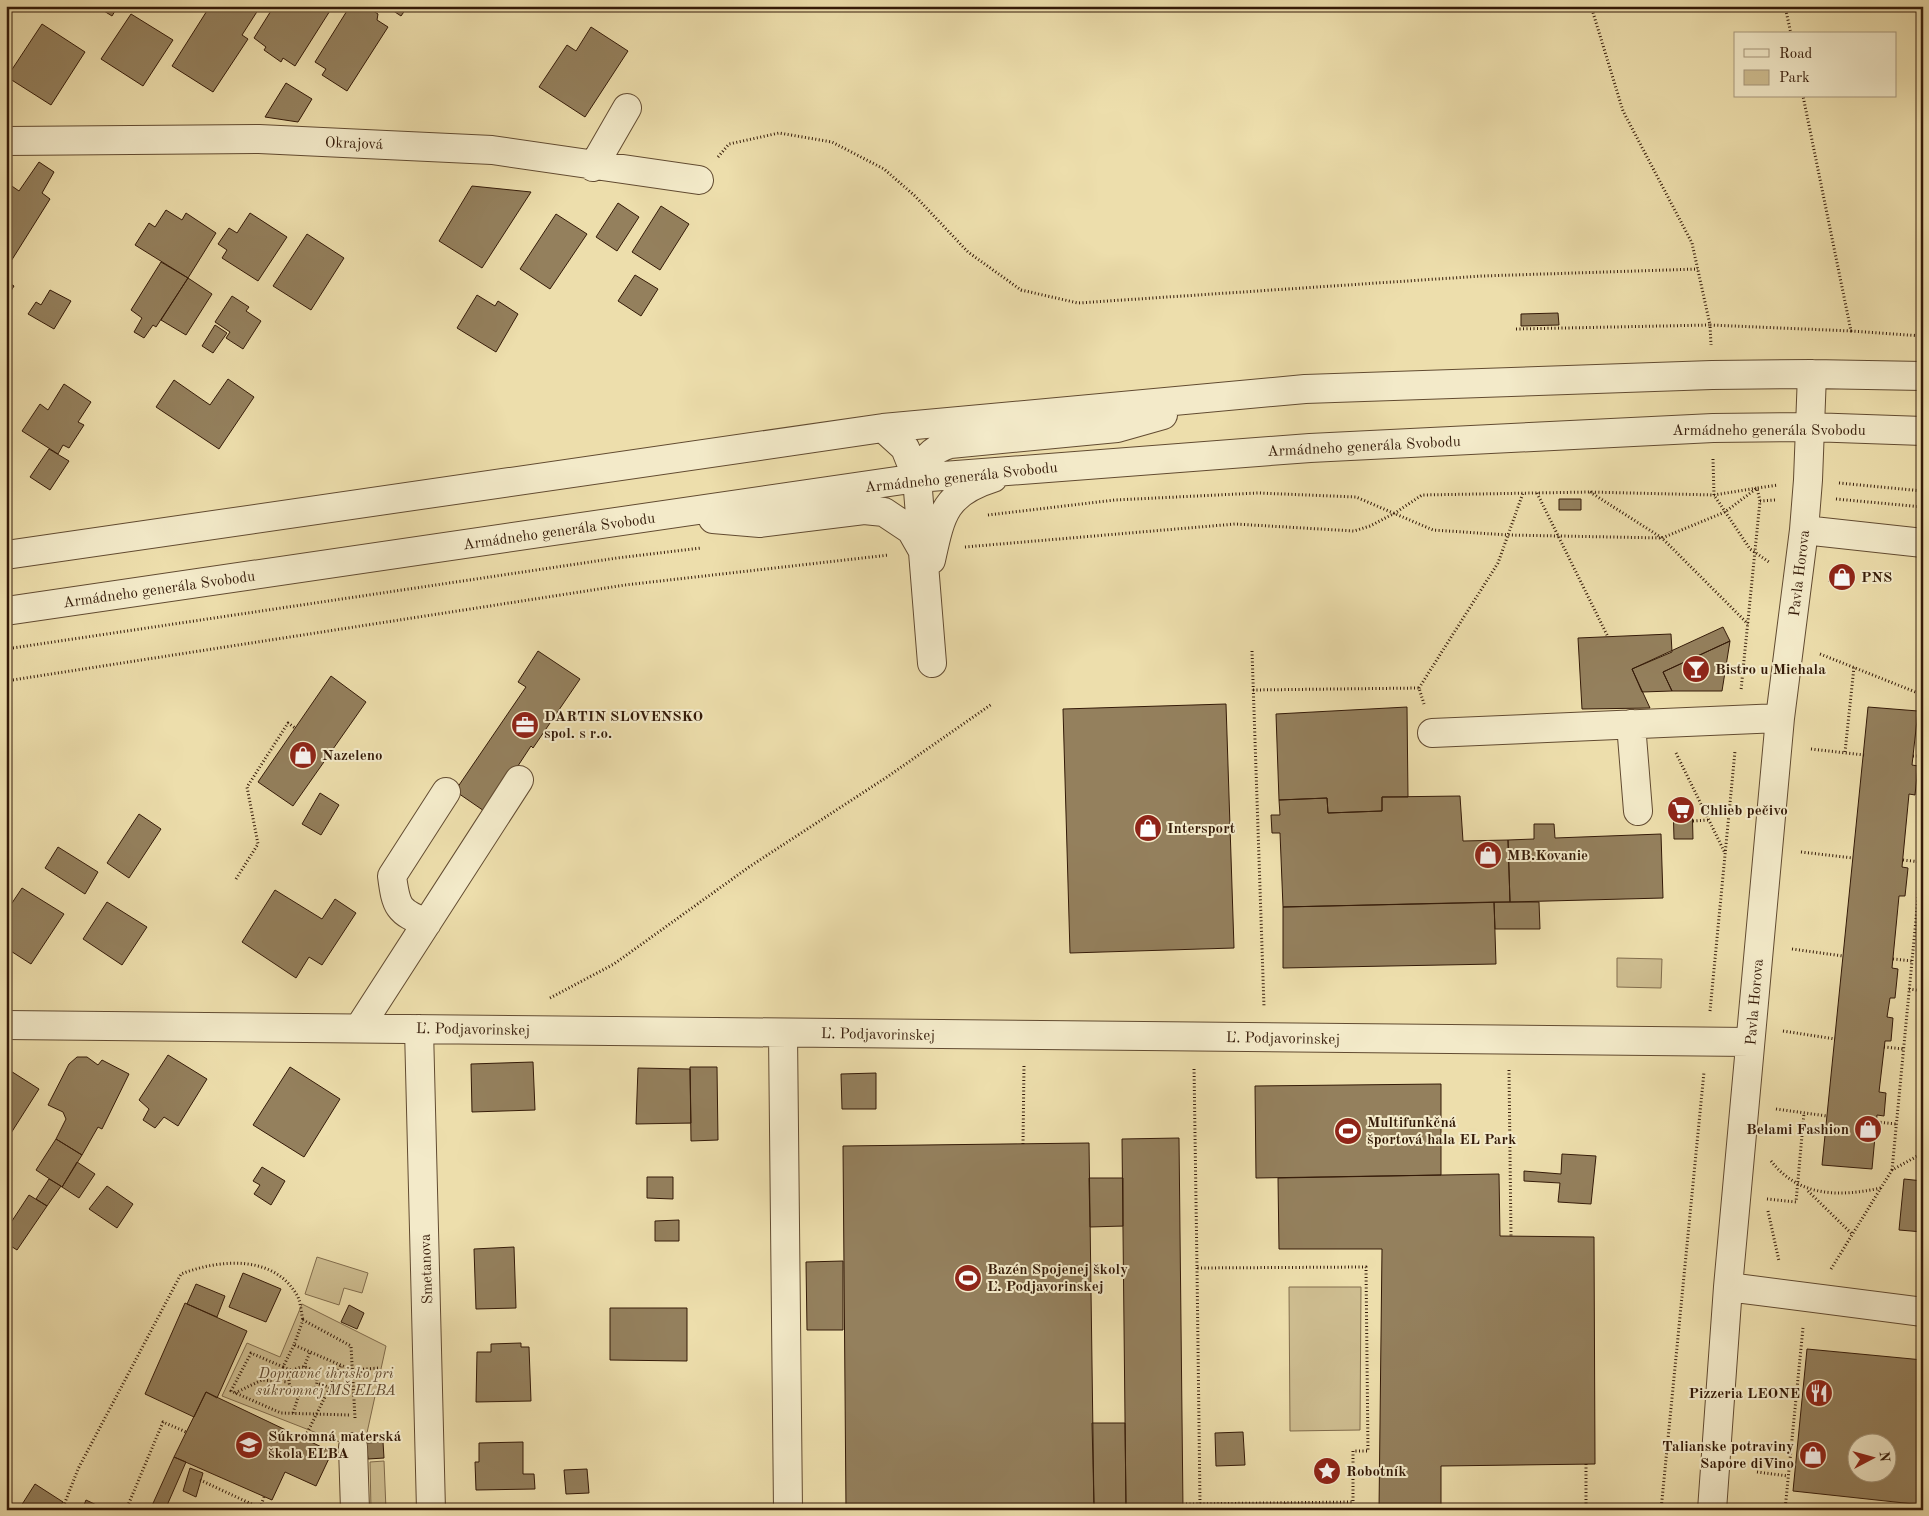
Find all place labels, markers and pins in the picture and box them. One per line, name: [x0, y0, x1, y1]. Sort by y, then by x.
shop icon: PNS: [1827, 562, 1857, 592]
place label: PNS: [1861, 571, 1892, 586]
bar icon: Bistro u Michala: [1681, 654, 1711, 684]
place label: Bistro u Michala: [1715, 663, 1826, 678]
office icon: DARTIN SLOVENSKO spol. s r.o.: [510, 710, 540, 740]
place label: DARTIN SLOVENSKO spol. s r.o.: [544, 710, 703, 742]
shop icon: Nazeleno: [288, 740, 318, 770]
place label: Nazeleno: [322, 749, 383, 764]
supermarket icon: Chlieb pečivo: [1666, 795, 1696, 825]
place label: Chlieb pečivo: [1700, 804, 1788, 819]
shop icon: Intersport: [1133, 813, 1163, 843]
place label: Intersport: [1167, 822, 1236, 837]
shop icon: MB.Kovanie: [1473, 840, 1503, 870]
place label: MB.Kovanie: [1507, 849, 1588, 864]
shop icon: Belami Fashion: [1853, 1114, 1883, 1144]
sports icon: Multifunkčná športová hala EL Park: [1333, 1116, 1363, 1146]
place label: Multifunkčná športová hala EL Park: [1367, 1116, 1517, 1148]
place label: Belami Fashion: [1746, 1123, 1849, 1138]
sports icon: Bazén Spojenej školy Ľ. Podjavorinskej: [953, 1263, 983, 1293]
place label: Bazén Spojenej školy Ľ. Podjavorinskej: [987, 1263, 1128, 1295]
restaurant icon: Pizzeria LEONE: [1804, 1378, 1834, 1408]
place label: Pizzeria LEONE: [1688, 1387, 1800, 1402]
school or university icon: Súkromná materská škola ELBA: [234, 1430, 264, 1460]
place label: Súkromná materská škola ELBA: [268, 1430, 402, 1462]
place label: Talianske potraviny Sapore diVino: [1662, 1440, 1794, 1472]
shop icon: Talianske potraviny Sapore diVino: [1798, 1440, 1828, 1470]
place icon: Robotník: [1312, 1456, 1342, 1486]
place label: Robotník: [1346, 1465, 1407, 1480]

